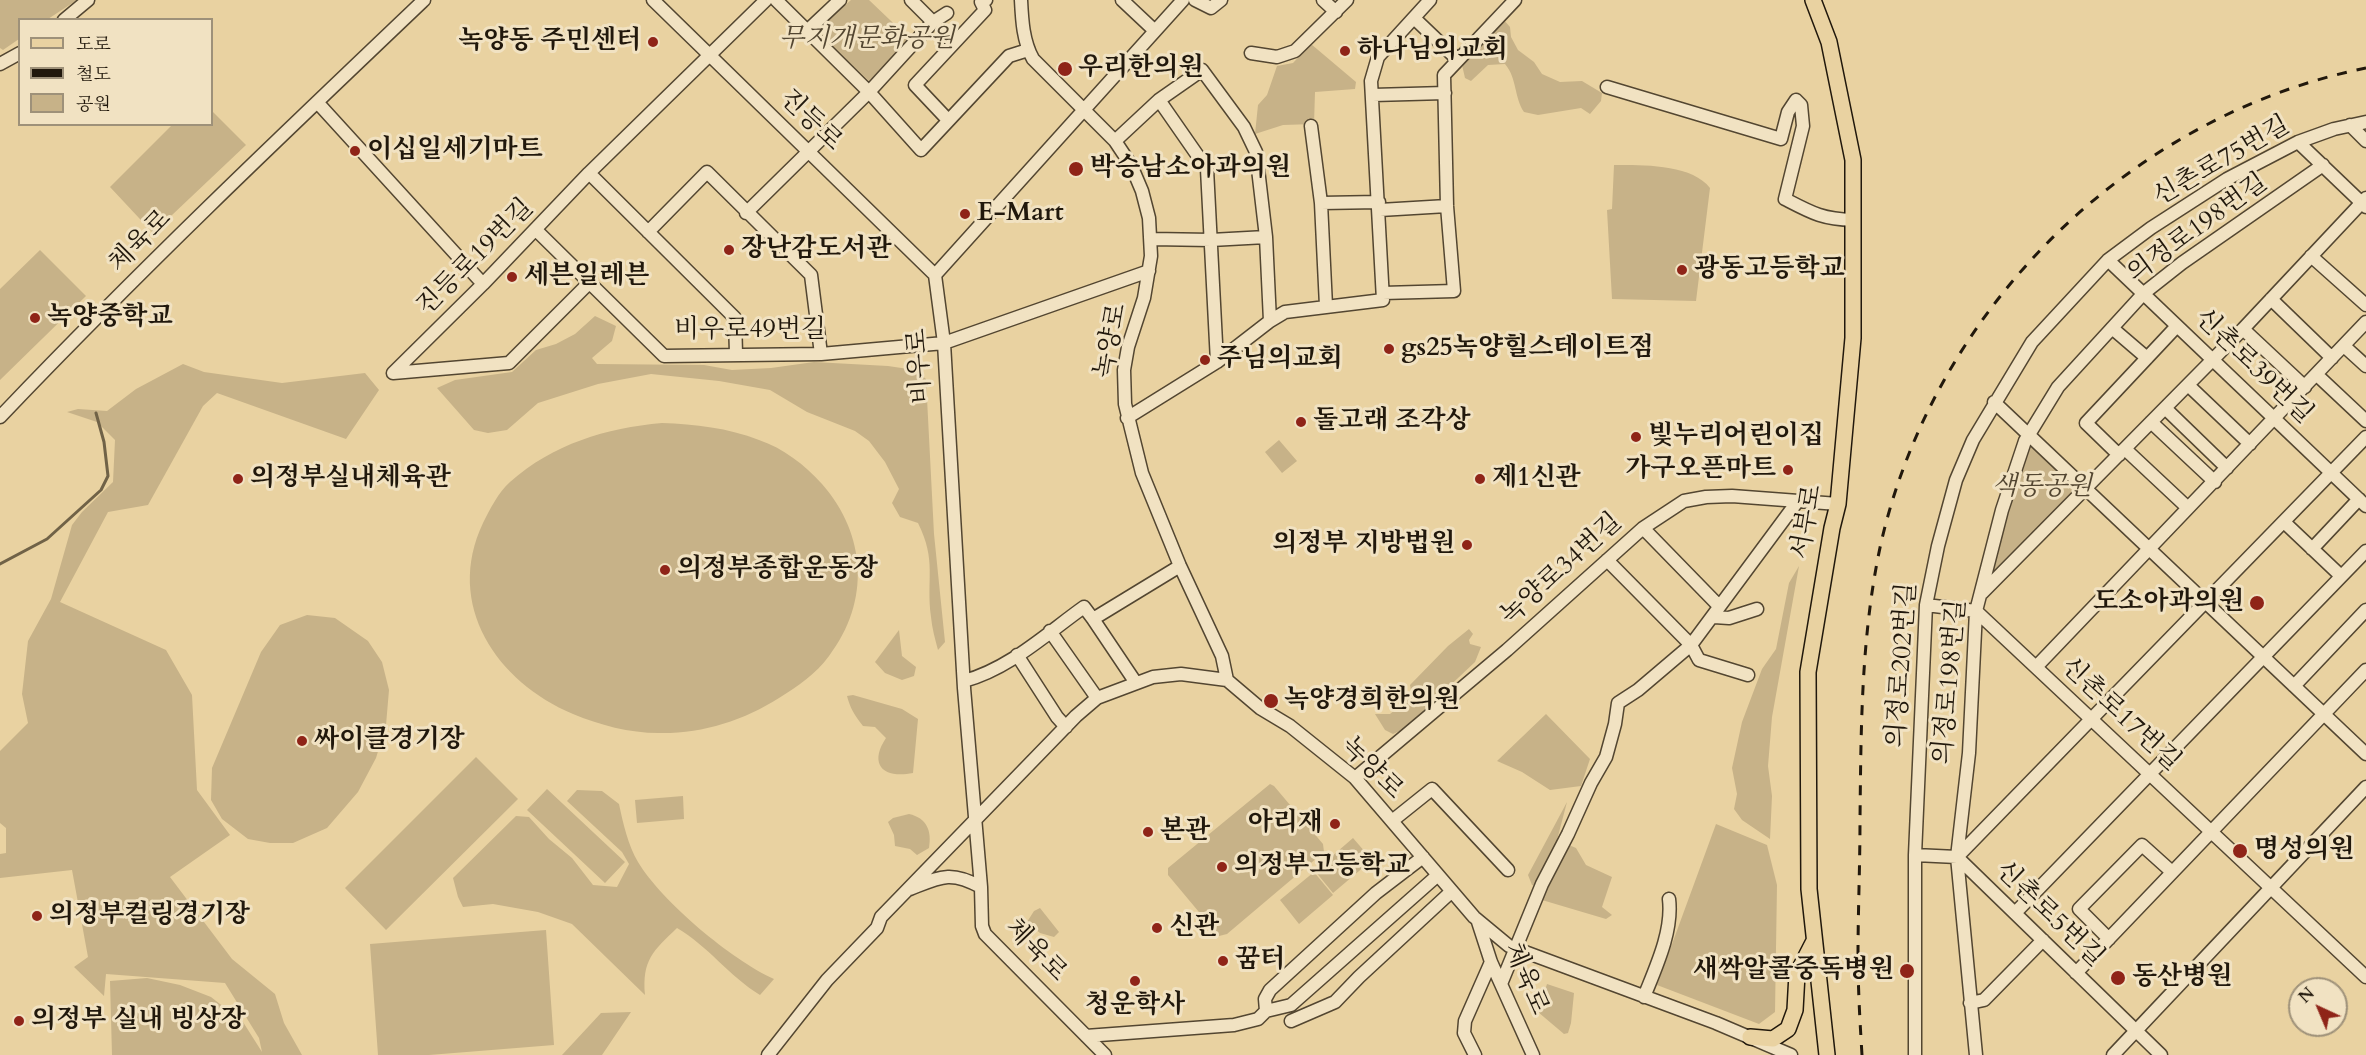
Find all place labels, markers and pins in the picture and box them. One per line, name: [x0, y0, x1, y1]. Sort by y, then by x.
place label: 녹양동 주민센터: [458, 26, 641, 58]
marker: 녹양동 주민센터: [646, 35, 660, 49]
place label: 하나님의교회: [1357, 35, 1508, 67]
marker: 하나님의교회: [1338, 44, 1352, 58]
place label: 우리한의원: [1078, 53, 1204, 85]
marker: 우리한의원: [1056, 60, 1074, 78]
place label: 이십일세기마트: [367, 135, 543, 167]
marker: 이십일세기마트: [348, 144, 362, 158]
place label: 박승남소아과의원: [1090, 153, 1291, 185]
marker: 박승남소아과의원: [1067, 160, 1085, 178]
place label: E-Mart: [977, 198, 1064, 230]
marker: E-Mart: [958, 207, 972, 221]
place label: 장난감도서관: [741, 234, 892, 266]
marker: 장난감도서관: [722, 243, 736, 257]
place label: 광동고등학교: [1694, 254, 1845, 286]
place label: 세븐일레븐: [524, 261, 650, 293]
marker: 광동고등학교: [1675, 263, 1689, 277]
marker: 세븐일레븐: [505, 270, 519, 284]
place label: 녹양중학교: [47, 302, 173, 334]
marker: 녹양중학교: [28, 311, 42, 325]
place label: gs25녹양힐스테이트점: [1401, 333, 1654, 365]
marker: gs25녹양힐스테이트점: [1382, 342, 1396, 356]
place label: 주님의교회: [1217, 344, 1343, 376]
marker: 주님의교회: [1198, 353, 1212, 367]
place label: 돌고래 조각상: [1313, 406, 1471, 438]
marker: 돌고래 조각상: [1294, 415, 1308, 429]
place label: 빛누리어린이집: [1648, 421, 1824, 453]
marker: 빛누리어린이집: [1629, 430, 1643, 444]
place label: 가구오픈마트: [1625, 454, 1776, 486]
place label: 의정부실내체육관: [250, 463, 451, 495]
place label: 제1신관: [1492, 463, 1581, 495]
marker: 가구오픈마트: [1781, 463, 1795, 477]
marker: 의정부실내체육관: [231, 472, 245, 486]
marker: 제1신관: [1473, 472, 1487, 486]
place label: 의정부 지방법원: [1272, 529, 1455, 561]
marker: 의정부 지방법원: [1460, 538, 1474, 552]
place label: 의정부종합운동장: [677, 554, 878, 586]
marker: 의정부종합운동장: [658, 563, 672, 577]
place label: 도소아과의원: [2093, 587, 2244, 619]
marker: 도소아과의원: [2248, 594, 2266, 612]
place label: 녹양경희한의원: [1284, 685, 1460, 717]
marker: 녹양경희한의원: [1262, 692, 1280, 710]
place label: 싸이클경기장: [314, 725, 465, 757]
marker: 싸이클경기장: [295, 734, 309, 748]
place label: 아리재: [1248, 808, 1323, 840]
place label: 본관: [1160, 816, 1210, 848]
marker: 아리재: [1328, 817, 1342, 831]
marker: 본관: [1141, 825, 1155, 839]
place label: 명성의원: [2254, 835, 2354, 867]
marker: 명성의원: [2231, 842, 2249, 860]
place label: 의정부고등학교: [1234, 851, 1410, 883]
marker: 의정부고등학교: [1215, 860, 1229, 874]
place label: 의정부컬링경기장: [49, 900, 250, 932]
marker: 의정부컬링경기장: [30, 909, 44, 923]
place label: 신관: [1169, 912, 1219, 944]
marker: 신관: [1150, 921, 1164, 935]
place label: 꿈터: [1235, 945, 1285, 977]
marker: 꿈터: [1216, 954, 1230, 968]
place label: 새싹알콜중독병원: [1693, 955, 1894, 987]
marker: 새싹알콜중독병원: [1898, 962, 1916, 980]
place label: 동산병원: [2132, 962, 2232, 994]
marker: 동산병원: [2109, 969, 2127, 987]
marker: 청운학사: [1128, 974, 1142, 988]
place label: 청운학사: [1085, 990, 1185, 1022]
place label: 의정부 실내 빙상장: [31, 1005, 246, 1037]
marker: 의정부 실내 빙상장: [12, 1014, 26, 1028]

